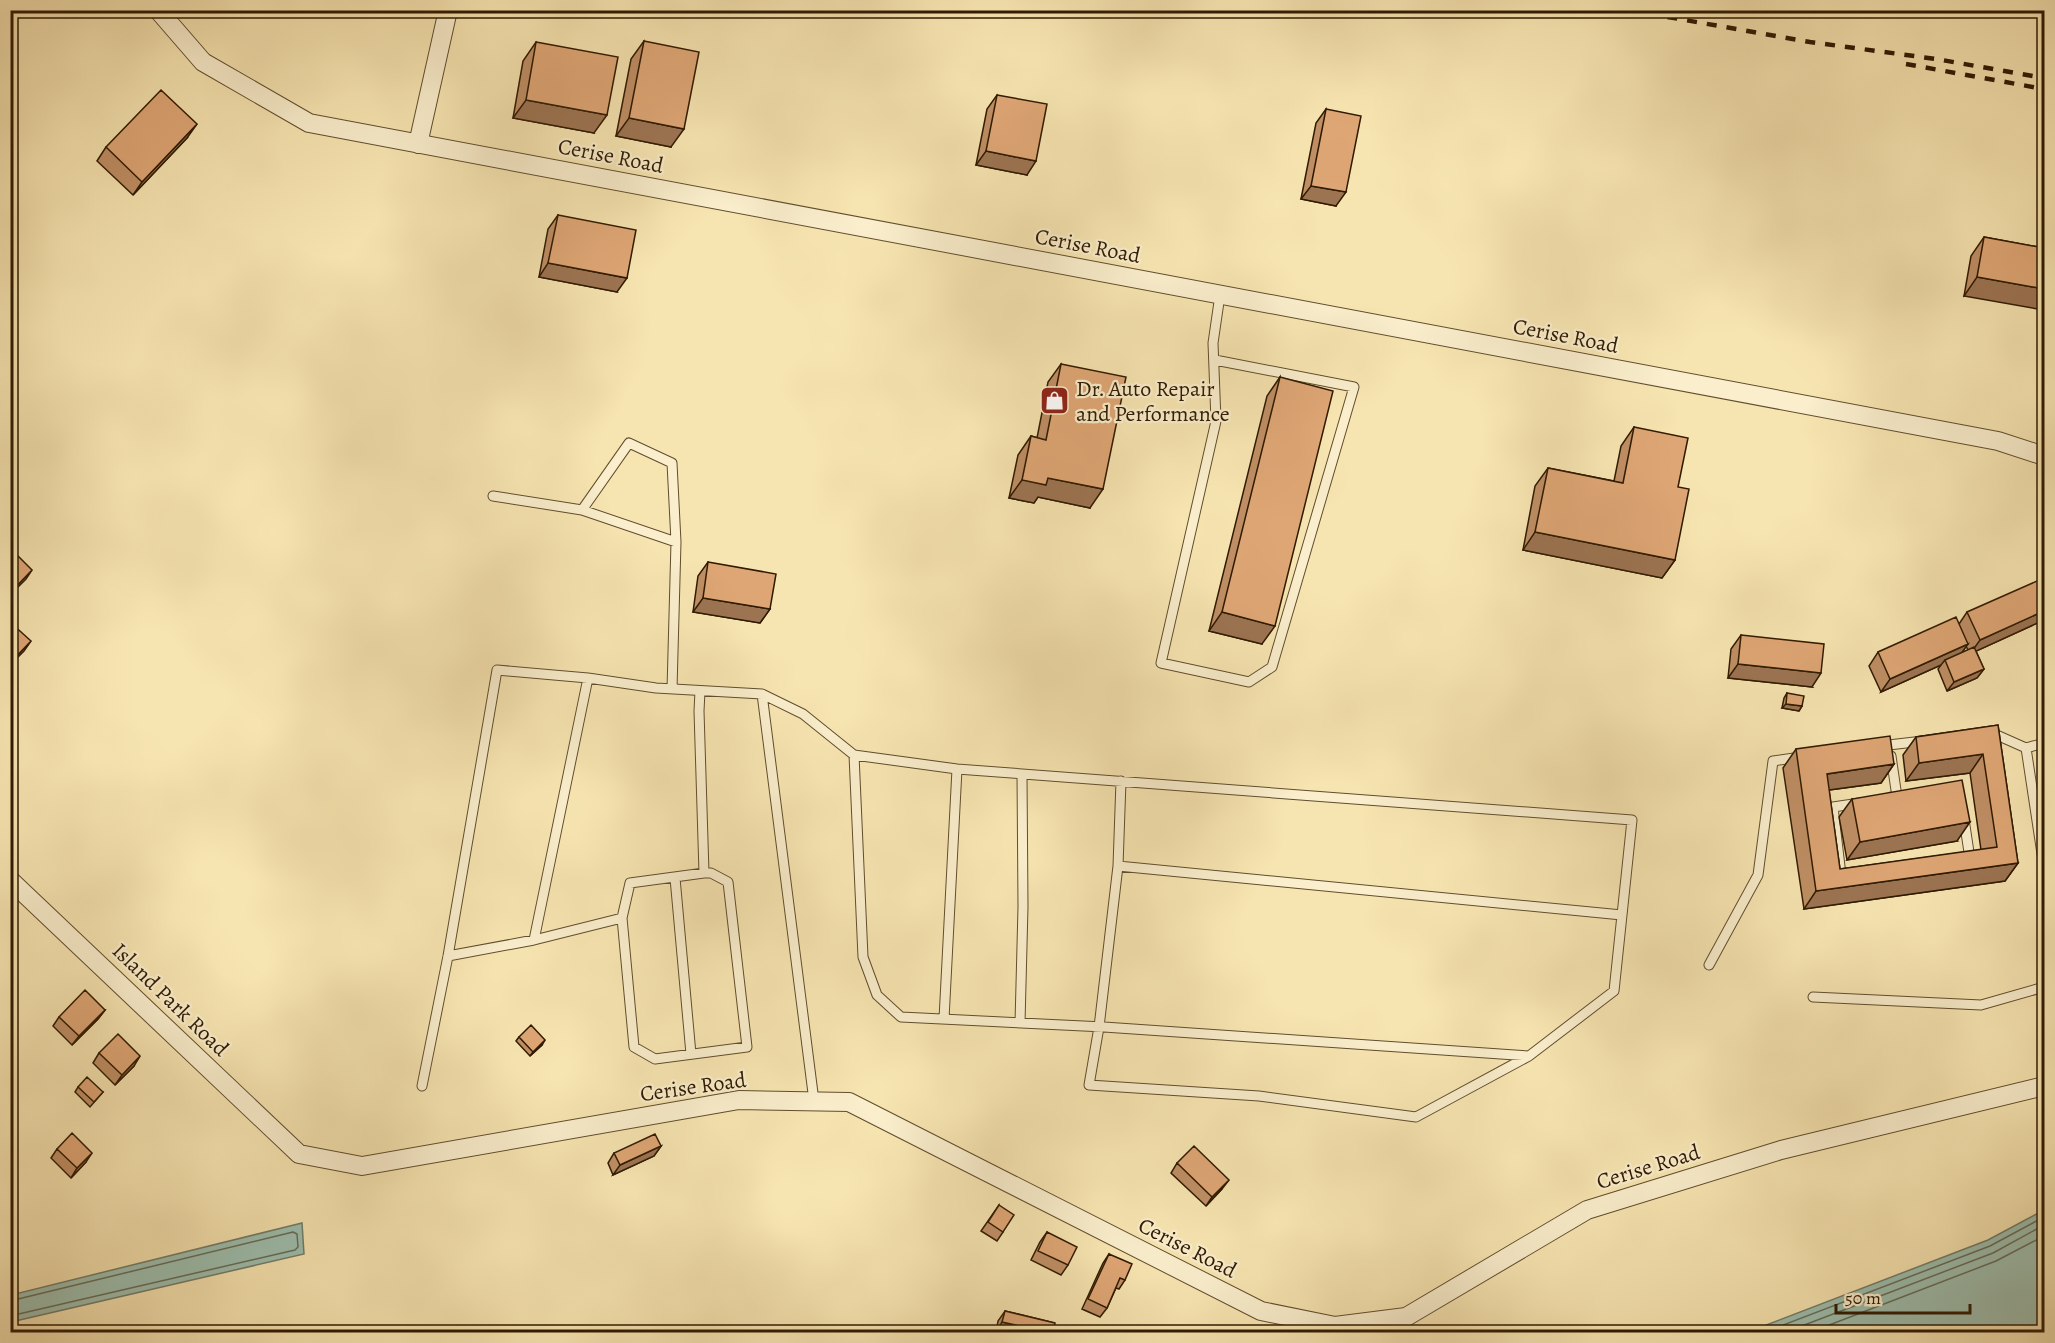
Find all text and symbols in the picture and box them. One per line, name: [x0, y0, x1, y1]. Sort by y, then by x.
street label: Cerise Road: [556, 131, 666, 181]
street label: Cerise Road: [1033, 221, 1143, 271]
street label: Cerise Road: [1511, 311, 1621, 361]
place label: Dr. Auto Repair and Performance: [1076, 374, 1230, 429]
shop icon: Dr. Auto Repair and Performance: [1039, 385, 1071, 417]
street label: Island Park Road: [105, 936, 235, 1063]
street label: Cerise Road: [638, 1065, 748, 1109]
street label: Cerise Road: [1593, 1137, 1704, 1197]
street label: Cerise Road: [1133, 1210, 1242, 1286]
scale bar: [1836, 1277, 1970, 1315]
text: 50 m: [1845, 1286, 1881, 1310]

